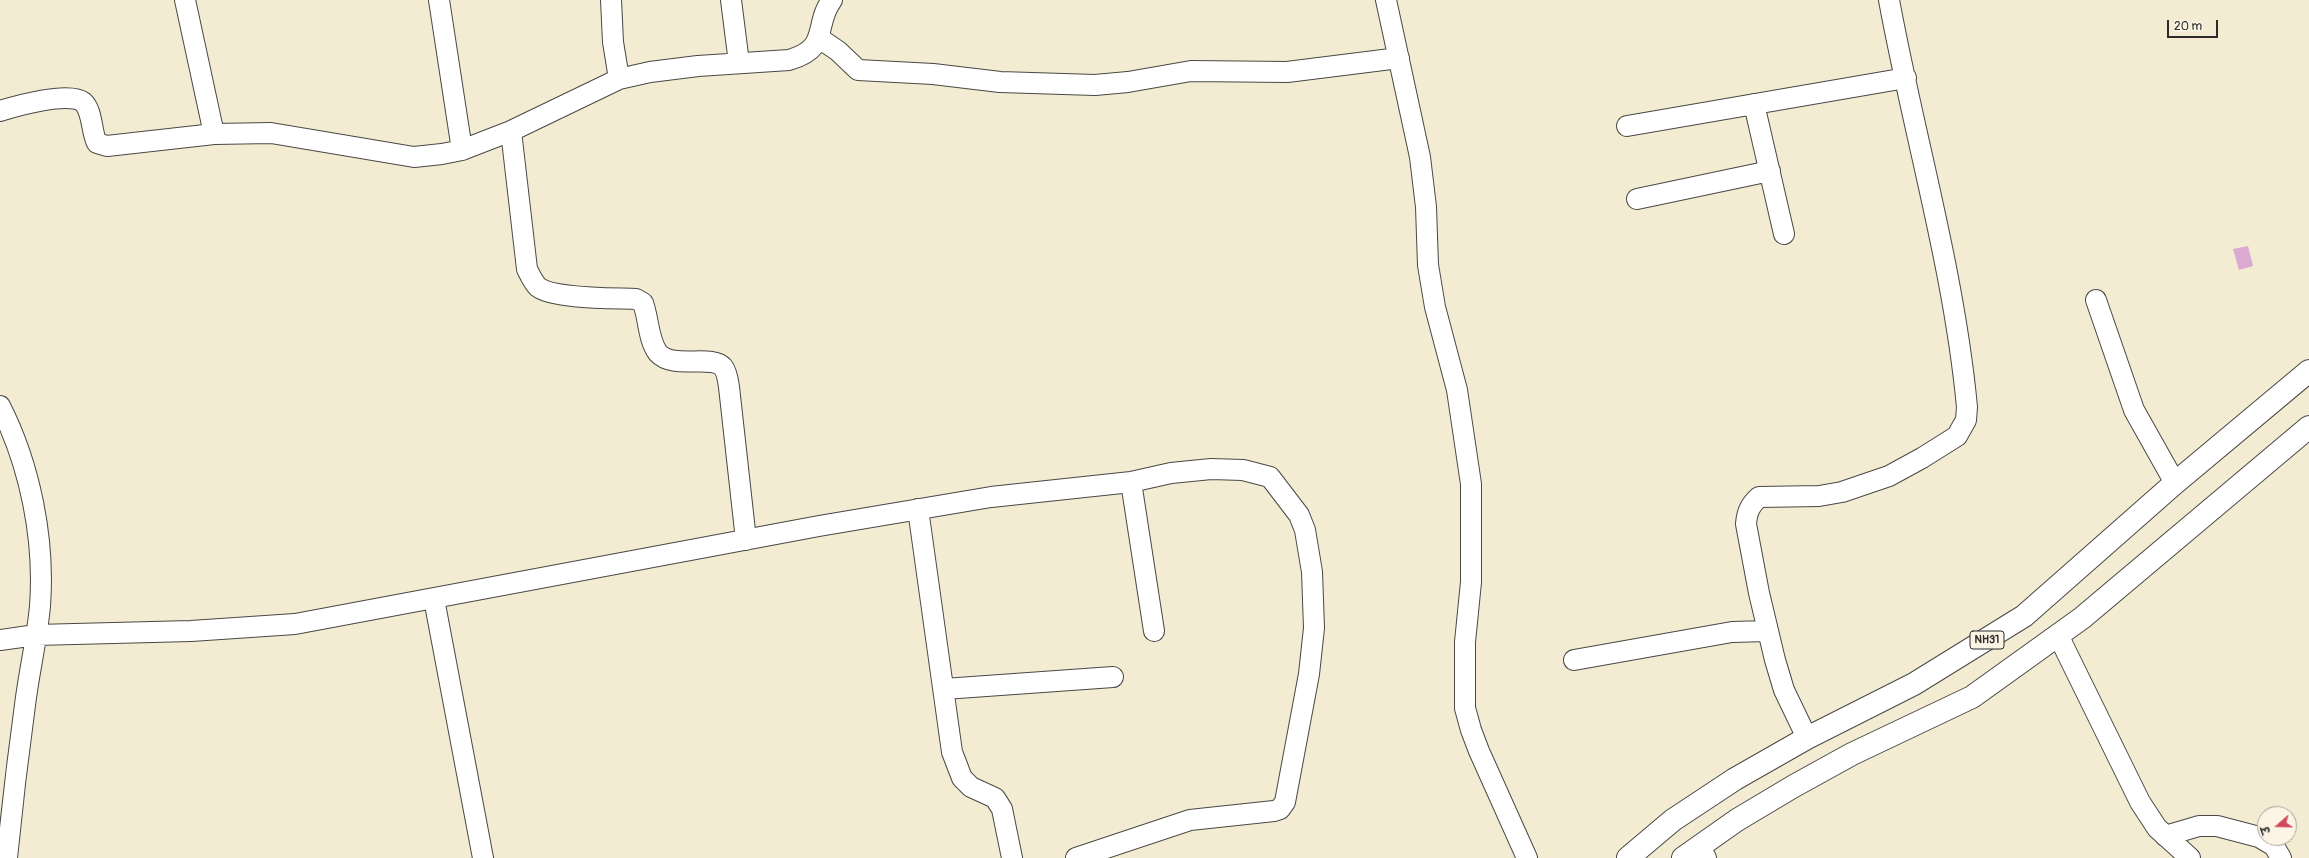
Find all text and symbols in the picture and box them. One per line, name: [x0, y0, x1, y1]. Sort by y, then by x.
scale bar: [2169, 12, 2220, 38]
text: 20 m: [2174, 19, 2202, 34]
road number: NH31: [1970, 631, 2004, 649]
north arrow: [2257, 806, 2297, 846]
text: उ: [2259, 824, 2274, 836]

